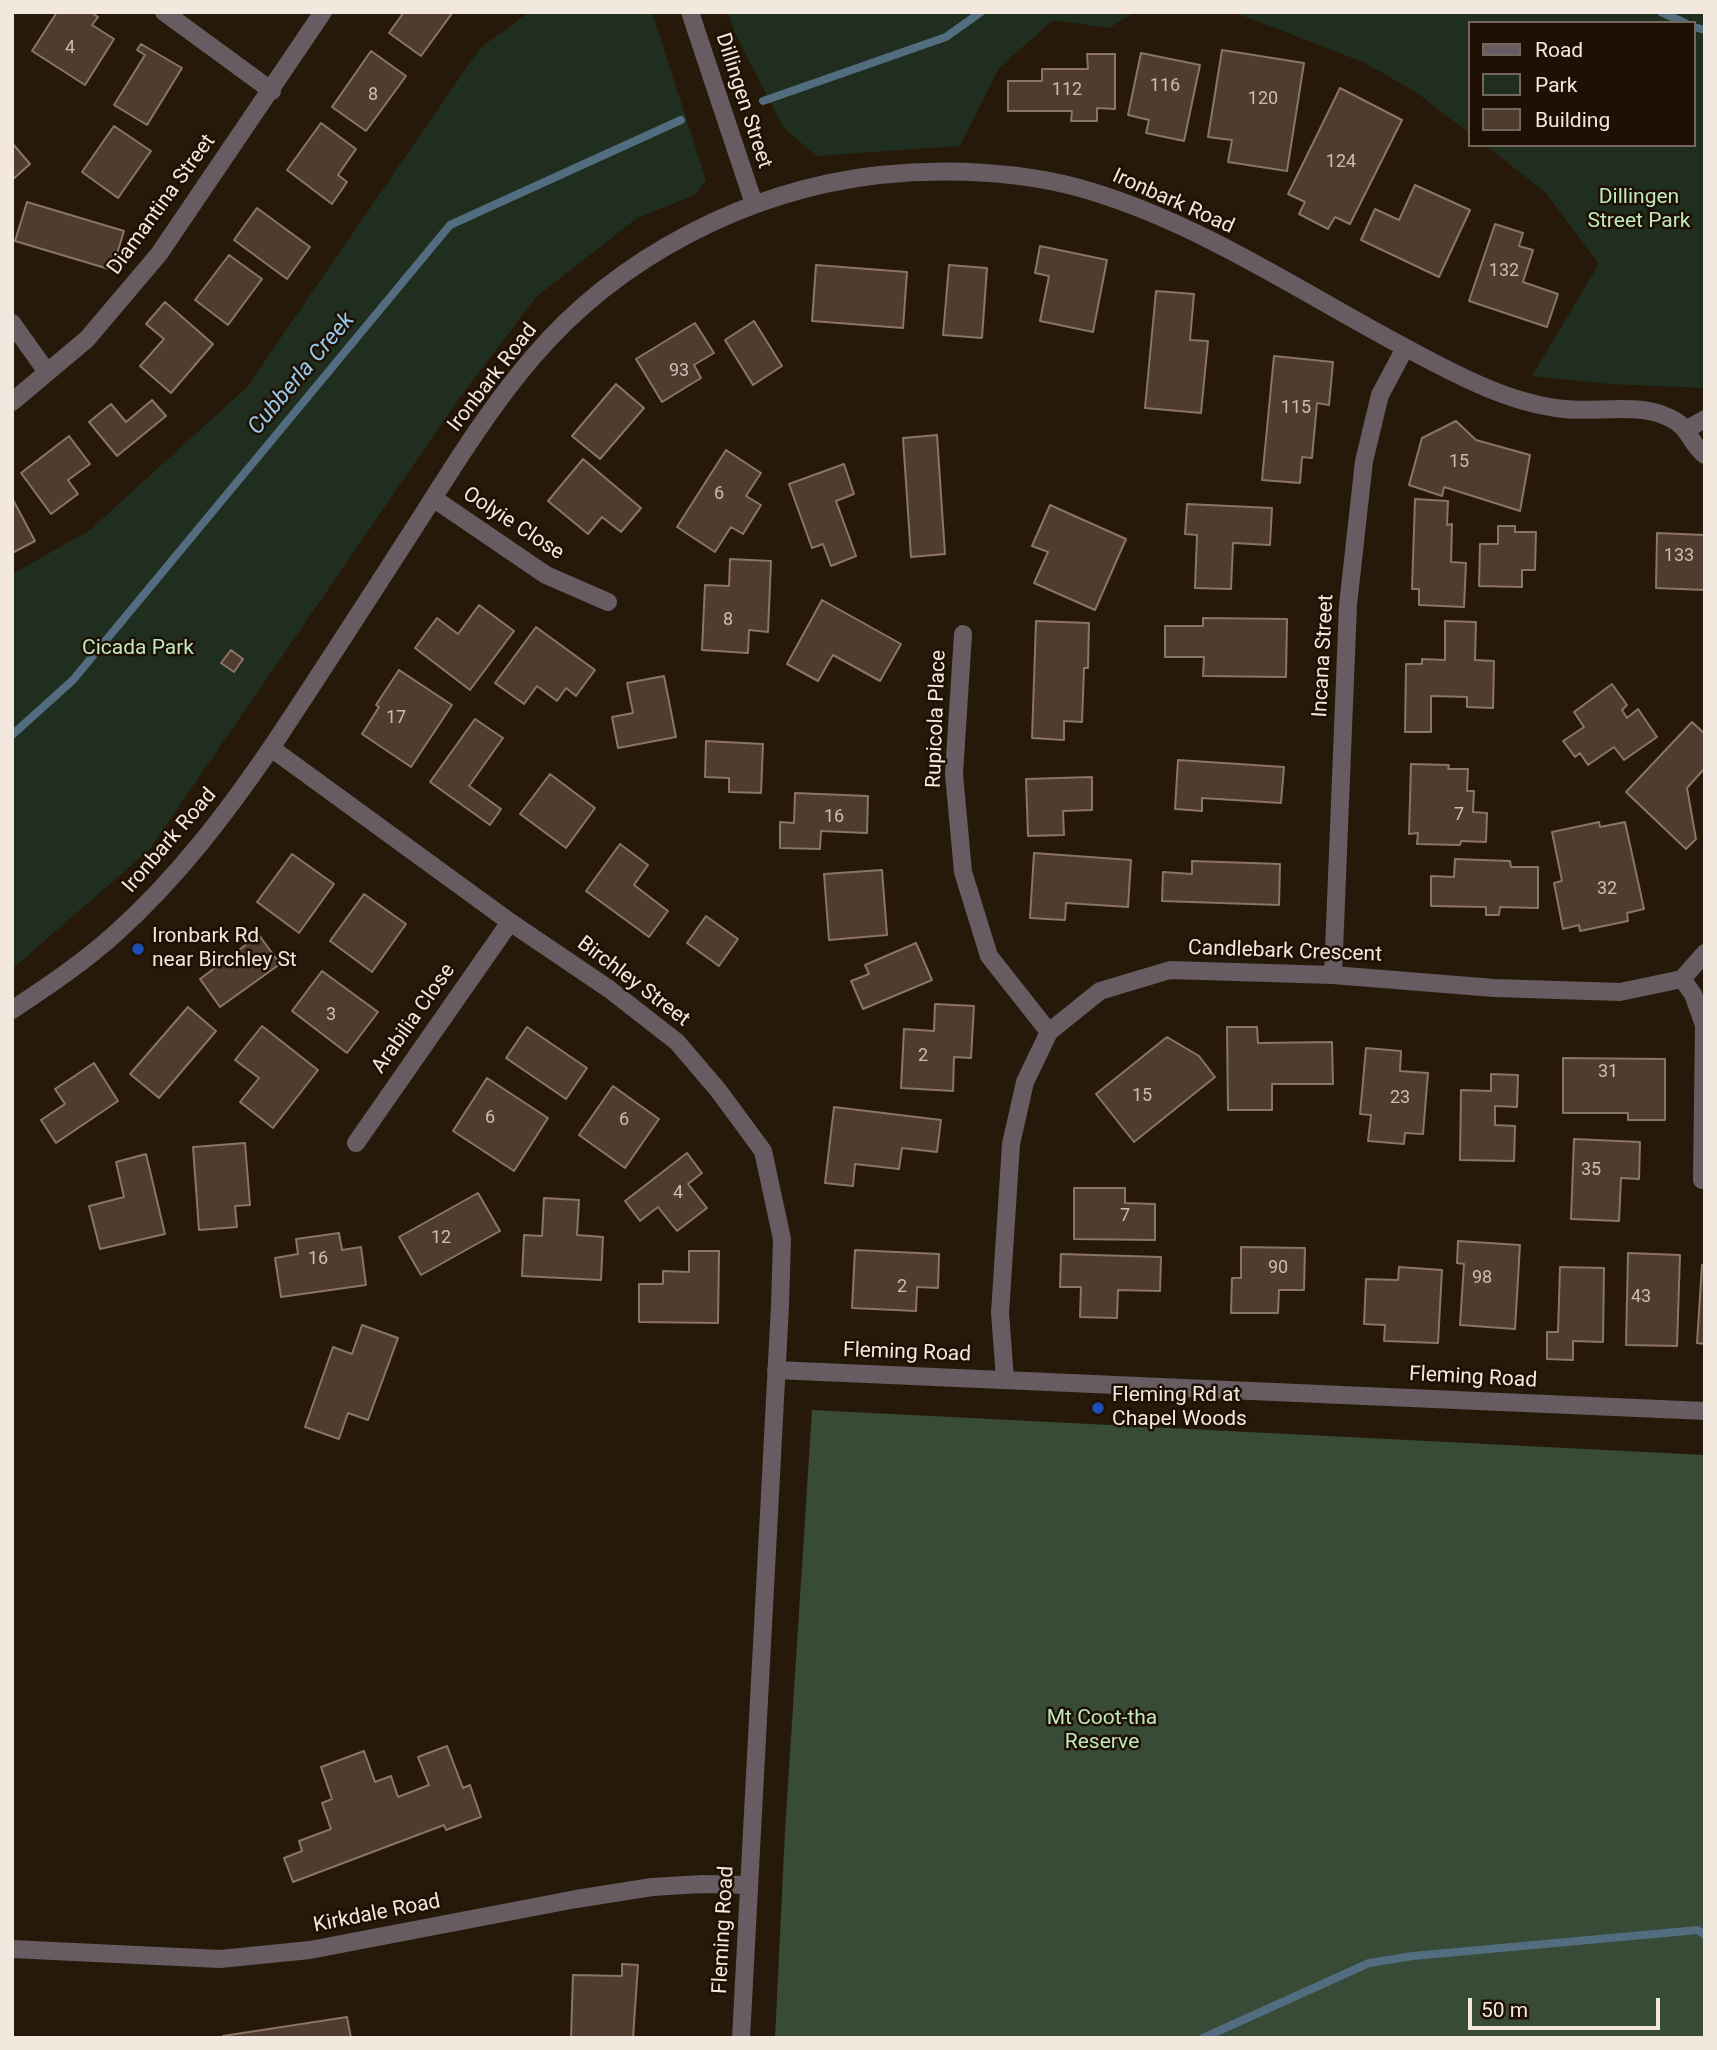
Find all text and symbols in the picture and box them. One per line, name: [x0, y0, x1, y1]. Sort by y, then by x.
legend: [1468, 21, 1696, 147]
street label: Dillingen Street: [709, 30, 777, 172]
house number: 4: [65, 37, 75, 59]
text: Road: [1535, 38, 1583, 62]
text: Park: [1535, 73, 1577, 97]
house number: 116: [1150, 75, 1180, 97]
house number: 112: [1052, 79, 1082, 101]
house number: 8: [368, 84, 378, 106]
house number: 120: [1248, 88, 1278, 110]
text: Building: [1535, 108, 1610, 132]
street label: Diamantina Street: [103, 130, 221, 280]
house number: 124: [1326, 151, 1356, 173]
street label: Ironbark Road: [1108, 164, 1238, 240]
park label: Dillingen Street Park: [1588, 185, 1690, 235]
house number: 132: [1489, 260, 1519, 282]
water label: Cubberla Creek: [243, 307, 361, 441]
street label: Ironbark Road: [443, 319, 543, 437]
house number: 93: [669, 360, 689, 382]
house number: 115: [1281, 397, 1311, 419]
house number: 15: [1449, 451, 1469, 473]
street label: Oolyie Close: [458, 482, 568, 566]
house number: 6: [714, 483, 724, 505]
house number: 133: [1664, 545, 1694, 567]
street label: Incana Street: [1308, 594, 1340, 718]
house number: 8: [723, 609, 733, 631]
park label: Cicada Park: [82, 636, 194, 662]
street label: Rupicola Place: [922, 650, 952, 788]
house number: 17: [386, 707, 406, 729]
street label: Ironbark Road: [118, 783, 222, 899]
house number: 7: [1454, 804, 1464, 826]
house number: 16: [824, 806, 844, 828]
house number: 32: [1597, 878, 1617, 900]
place label: Ironbark Rd near Birchley St: [152, 924, 297, 974]
street label: Birchley Street: [572, 932, 694, 1032]
street label: Candlebark Crescent: [1188, 936, 1382, 968]
marker: Ironbark Rd near Birchley St: [130, 941, 146, 957]
street label: Arabilia Close: [367, 959, 461, 1079]
house number: 3: [326, 1004, 336, 1026]
house number: 2: [918, 1045, 928, 1067]
house number: 31: [1598, 1061, 1618, 1083]
house number: 15: [1132, 1085, 1152, 1107]
house number: 23: [1390, 1087, 1410, 1109]
house number: 6: [485, 1107, 495, 1129]
house number: 6: [619, 1109, 629, 1131]
house number: 35: [1581, 1159, 1601, 1181]
house number: 4: [673, 1182, 683, 1204]
house number: 7: [1120, 1205, 1130, 1227]
house number: 12: [431, 1227, 451, 1249]
house number: 16: [308, 1248, 328, 1270]
house number: 90: [1268, 1257, 1288, 1279]
house number: 98: [1472, 1267, 1492, 1289]
house number: 2: [897, 1276, 907, 1298]
house number: 43: [1631, 1286, 1651, 1308]
street label: Fleming Road: [843, 1338, 971, 1368]
street label: Fleming Road: [1408, 1362, 1538, 1394]
place label: Fleming Rd at Chapel Woods: [1112, 1383, 1247, 1433]
marker: Fleming Rd at Chapel Woods: [1090, 1400, 1106, 1416]
park label: Mt Coot-tha Reserve: [1047, 1706, 1157, 1756]
street label: Fleming Road: [708, 1865, 740, 1995]
street label: Kirkdale Road: [311, 1889, 443, 1939]
scale bar: [1472, 1983, 1664, 2027]
text: 50 m: [1481, 1998, 1528, 2022]

